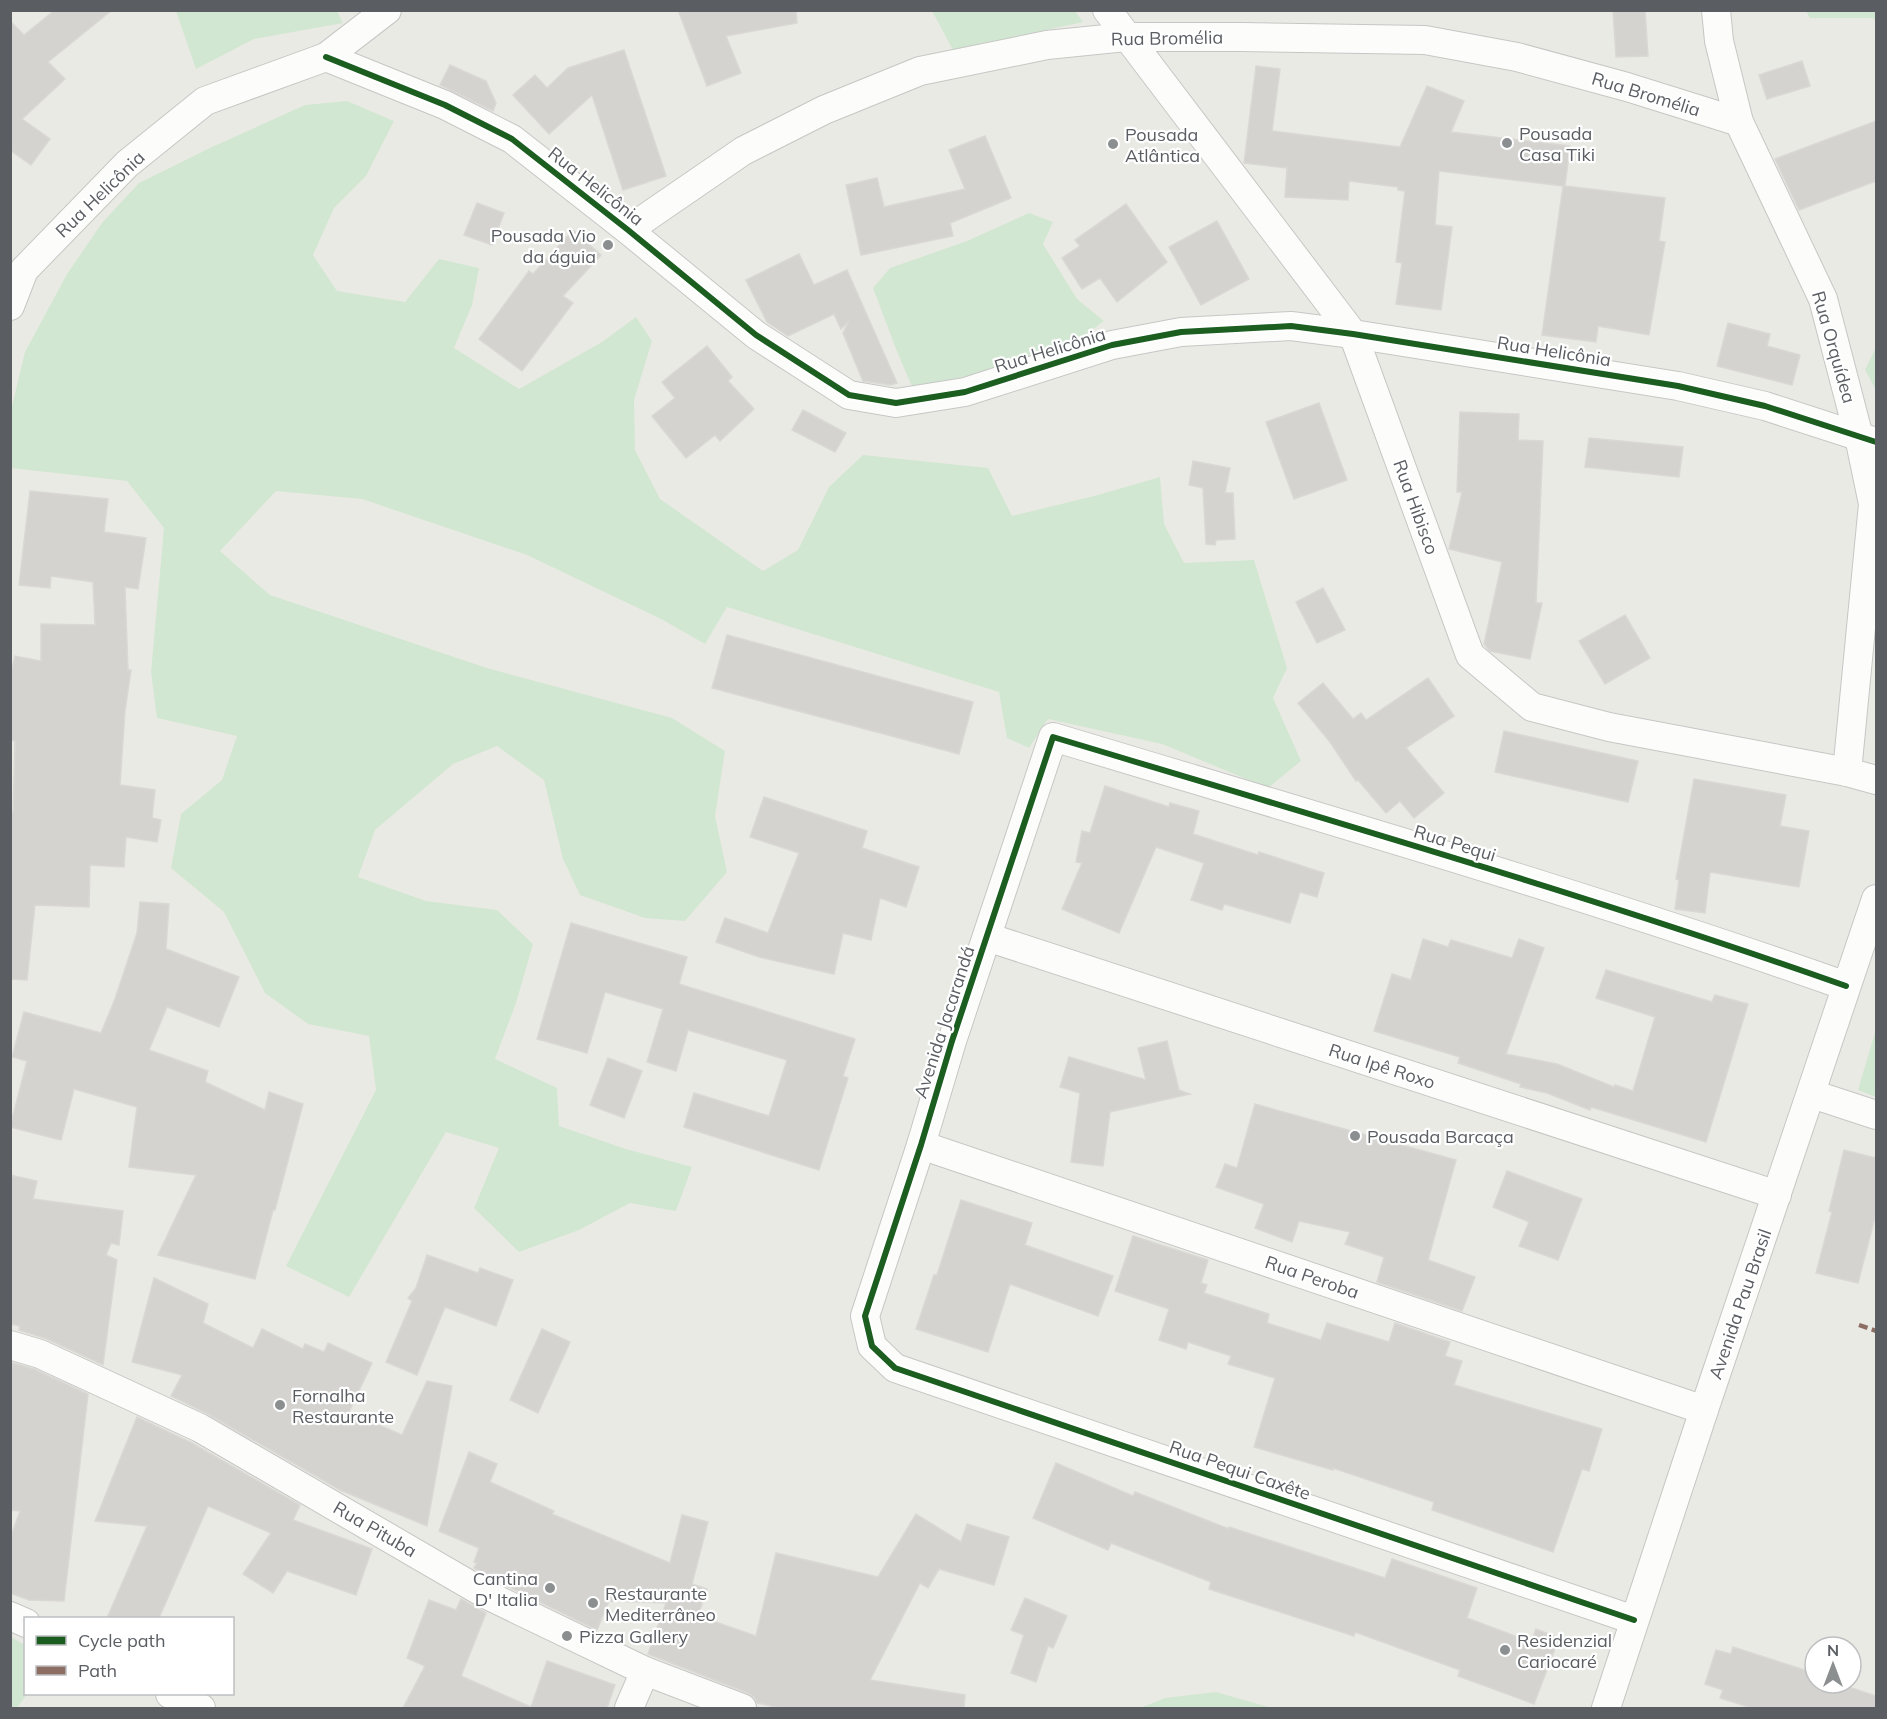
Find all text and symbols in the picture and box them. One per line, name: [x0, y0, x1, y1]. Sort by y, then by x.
street label: Rua Bromélia: [1111, 26, 1223, 50]
street label: Rua Bromélia: [1589, 67, 1703, 121]
place label: Pousada Casa Tiki: [1519, 122, 1595, 166]
place label: Pousada Atlântica: [1125, 123, 1200, 167]
marker: Pousada Casa Tiki: [1500, 136, 1514, 150]
marker: Pousada Atlântica: [1106, 137, 1120, 151]
street label: Rua Helicônia: [544, 141, 648, 231]
street label: Rua Helicônia: [51, 146, 149, 242]
place label: Pousada Vio da águia: [491, 224, 596, 268]
marker: Pousada Vio da águia: [601, 238, 615, 252]
street label: Rua Orquídea: [1807, 288, 1861, 406]
street label: Rua Helicônia: [992, 322, 1108, 378]
street label: Rua Helicônia: [1495, 331, 1613, 371]
street label: Rua Hibisco: [1388, 456, 1444, 558]
street label: Rua Pequi: [1411, 820, 1499, 866]
street label: Avenida Jacarandá: [909, 943, 979, 1101]
street label: Rua Ipê Roxo: [1326, 1038, 1438, 1094]
place label: Pousada Barcaça: [1367, 1125, 1514, 1148]
marker: Pousada Barcaça: [1348, 1129, 1362, 1143]
street label: Avenida Pau Brasil: [1704, 1226, 1776, 1382]
street label: Rua Peroba: [1262, 1250, 1362, 1304]
place label: Fornalha Restaurante: [292, 1384, 394, 1428]
marker: Fornalha Restaurante: [273, 1398, 287, 1412]
street label: Rua Pequi Caxête: [1166, 1435, 1314, 1505]
street label: Rua Pituba: [329, 1496, 421, 1562]
place label: Cantina D' Italia: [473, 1567, 538, 1611]
marker: Cantina D' Italia: [543, 1581, 557, 1595]
place label: Restaurante Mediterrâneo: [605, 1582, 716, 1626]
marker: Restaurante Mediterrâneo: [586, 1596, 600, 1610]
legend: [24, 1617, 234, 1695]
place label: Pizza Gallery: [579, 1625, 688, 1648]
text: Cycle path: [78, 1629, 165, 1652]
marker: Pizza Gallery: [560, 1629, 574, 1643]
place label: Residenzial Cariocaré: [1517, 1629, 1612, 1673]
north arrow: [1803, 1635, 1863, 1695]
text: N: [1827, 1640, 1839, 1660]
marker: Residenzial Cariocaré: [1498, 1643, 1512, 1657]
text: Path: [78, 1659, 117, 1682]

